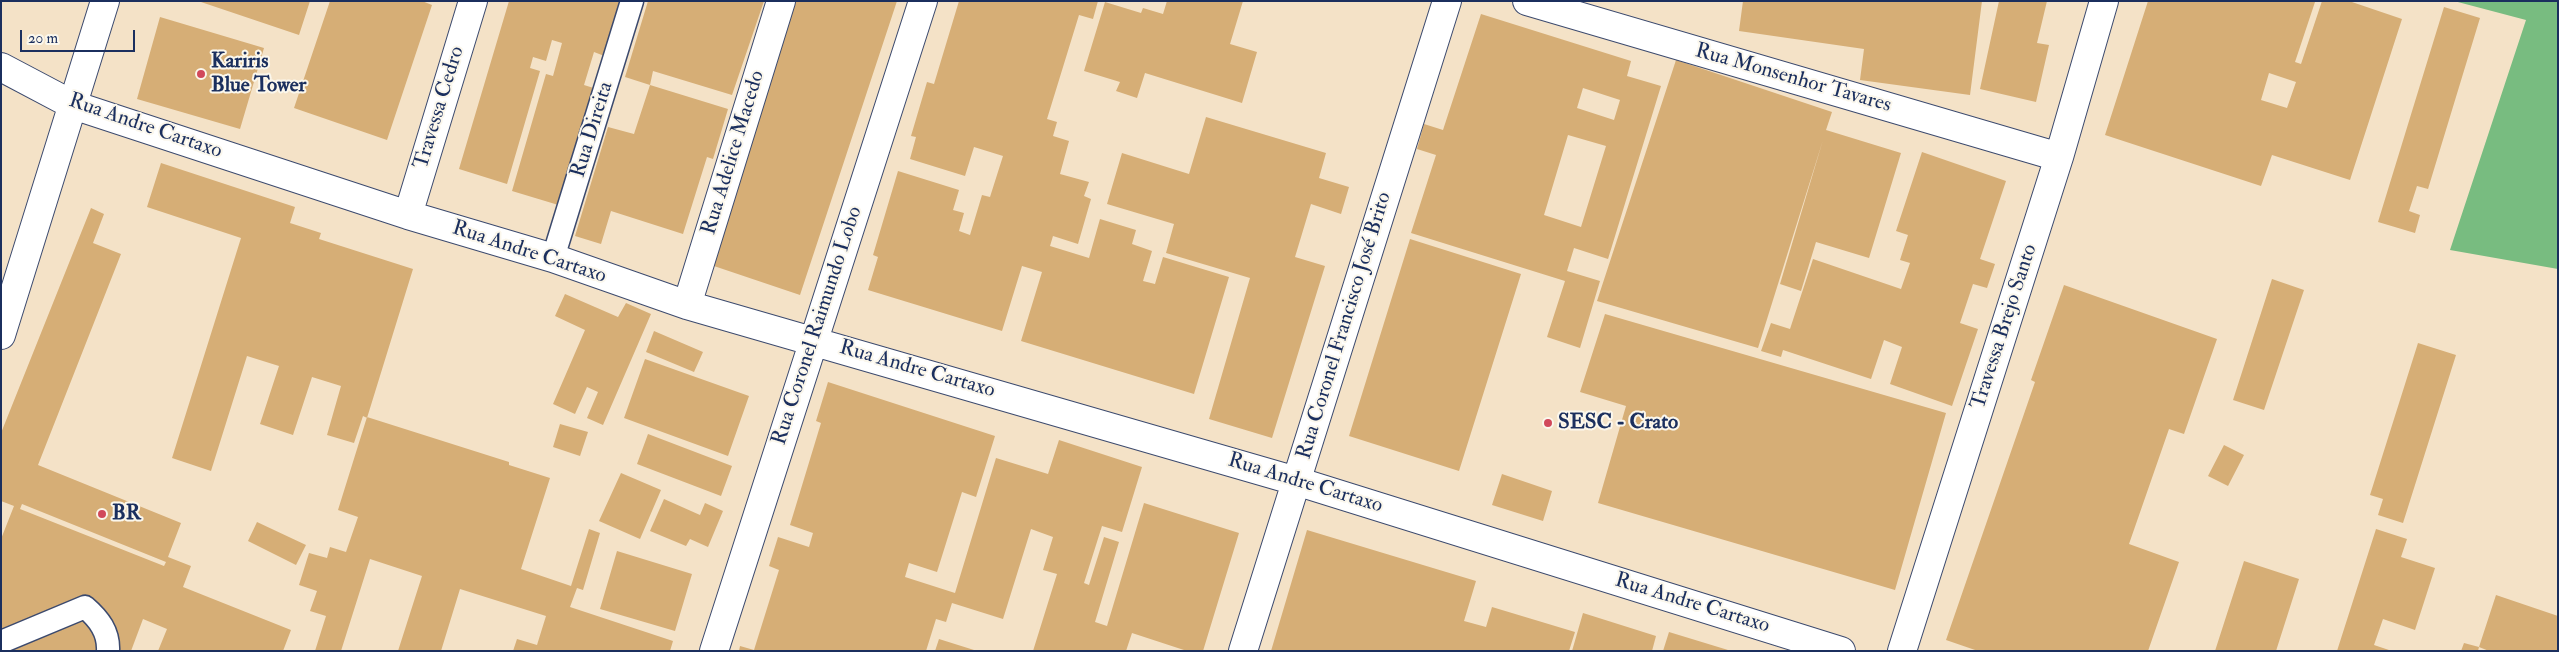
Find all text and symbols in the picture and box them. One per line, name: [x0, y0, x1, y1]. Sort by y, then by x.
scale bar: [22, 20, 138, 52]
text: 20 m: [28, 29, 58, 48]
street label: Rua Monsenhor Tavares: [1692, 39, 1894, 119]
street label: Travessa Cedro: [409, 44, 471, 172]
place label: Kariris Blue Tower: [211, 49, 306, 99]
marker: Kariris Blue Tower: [195, 68, 207, 80]
street label: Rua Adelice Macedo: [697, 68, 771, 238]
street label: Rua Direita: [566, 79, 620, 181]
street label: Rua Andre Cartaxo: [65, 89, 225, 165]
street label: Rua Coronel Francisco José Brito: [1292, 189, 1398, 463]
street label: Rua Coronel Raimundo Lobo: [768, 204, 868, 448]
street label: Rua Andre Cartaxo: [449, 216, 609, 290]
street label: Travessa Brejo Santo: [1966, 241, 2044, 413]
street label: Rua Andre Cartaxo: [836, 336, 998, 404]
place label: SESC - Crato: [1558, 410, 1678, 436]
marker: SESC - Crato: [1542, 417, 1554, 429]
street label: Rua Andre Cartaxo: [1225, 448, 1385, 520]
place label: BR: [112, 501, 141, 527]
marker: BR: [96, 508, 108, 520]
street label: Rua Andre Cartaxo: [1612, 568, 1772, 640]

